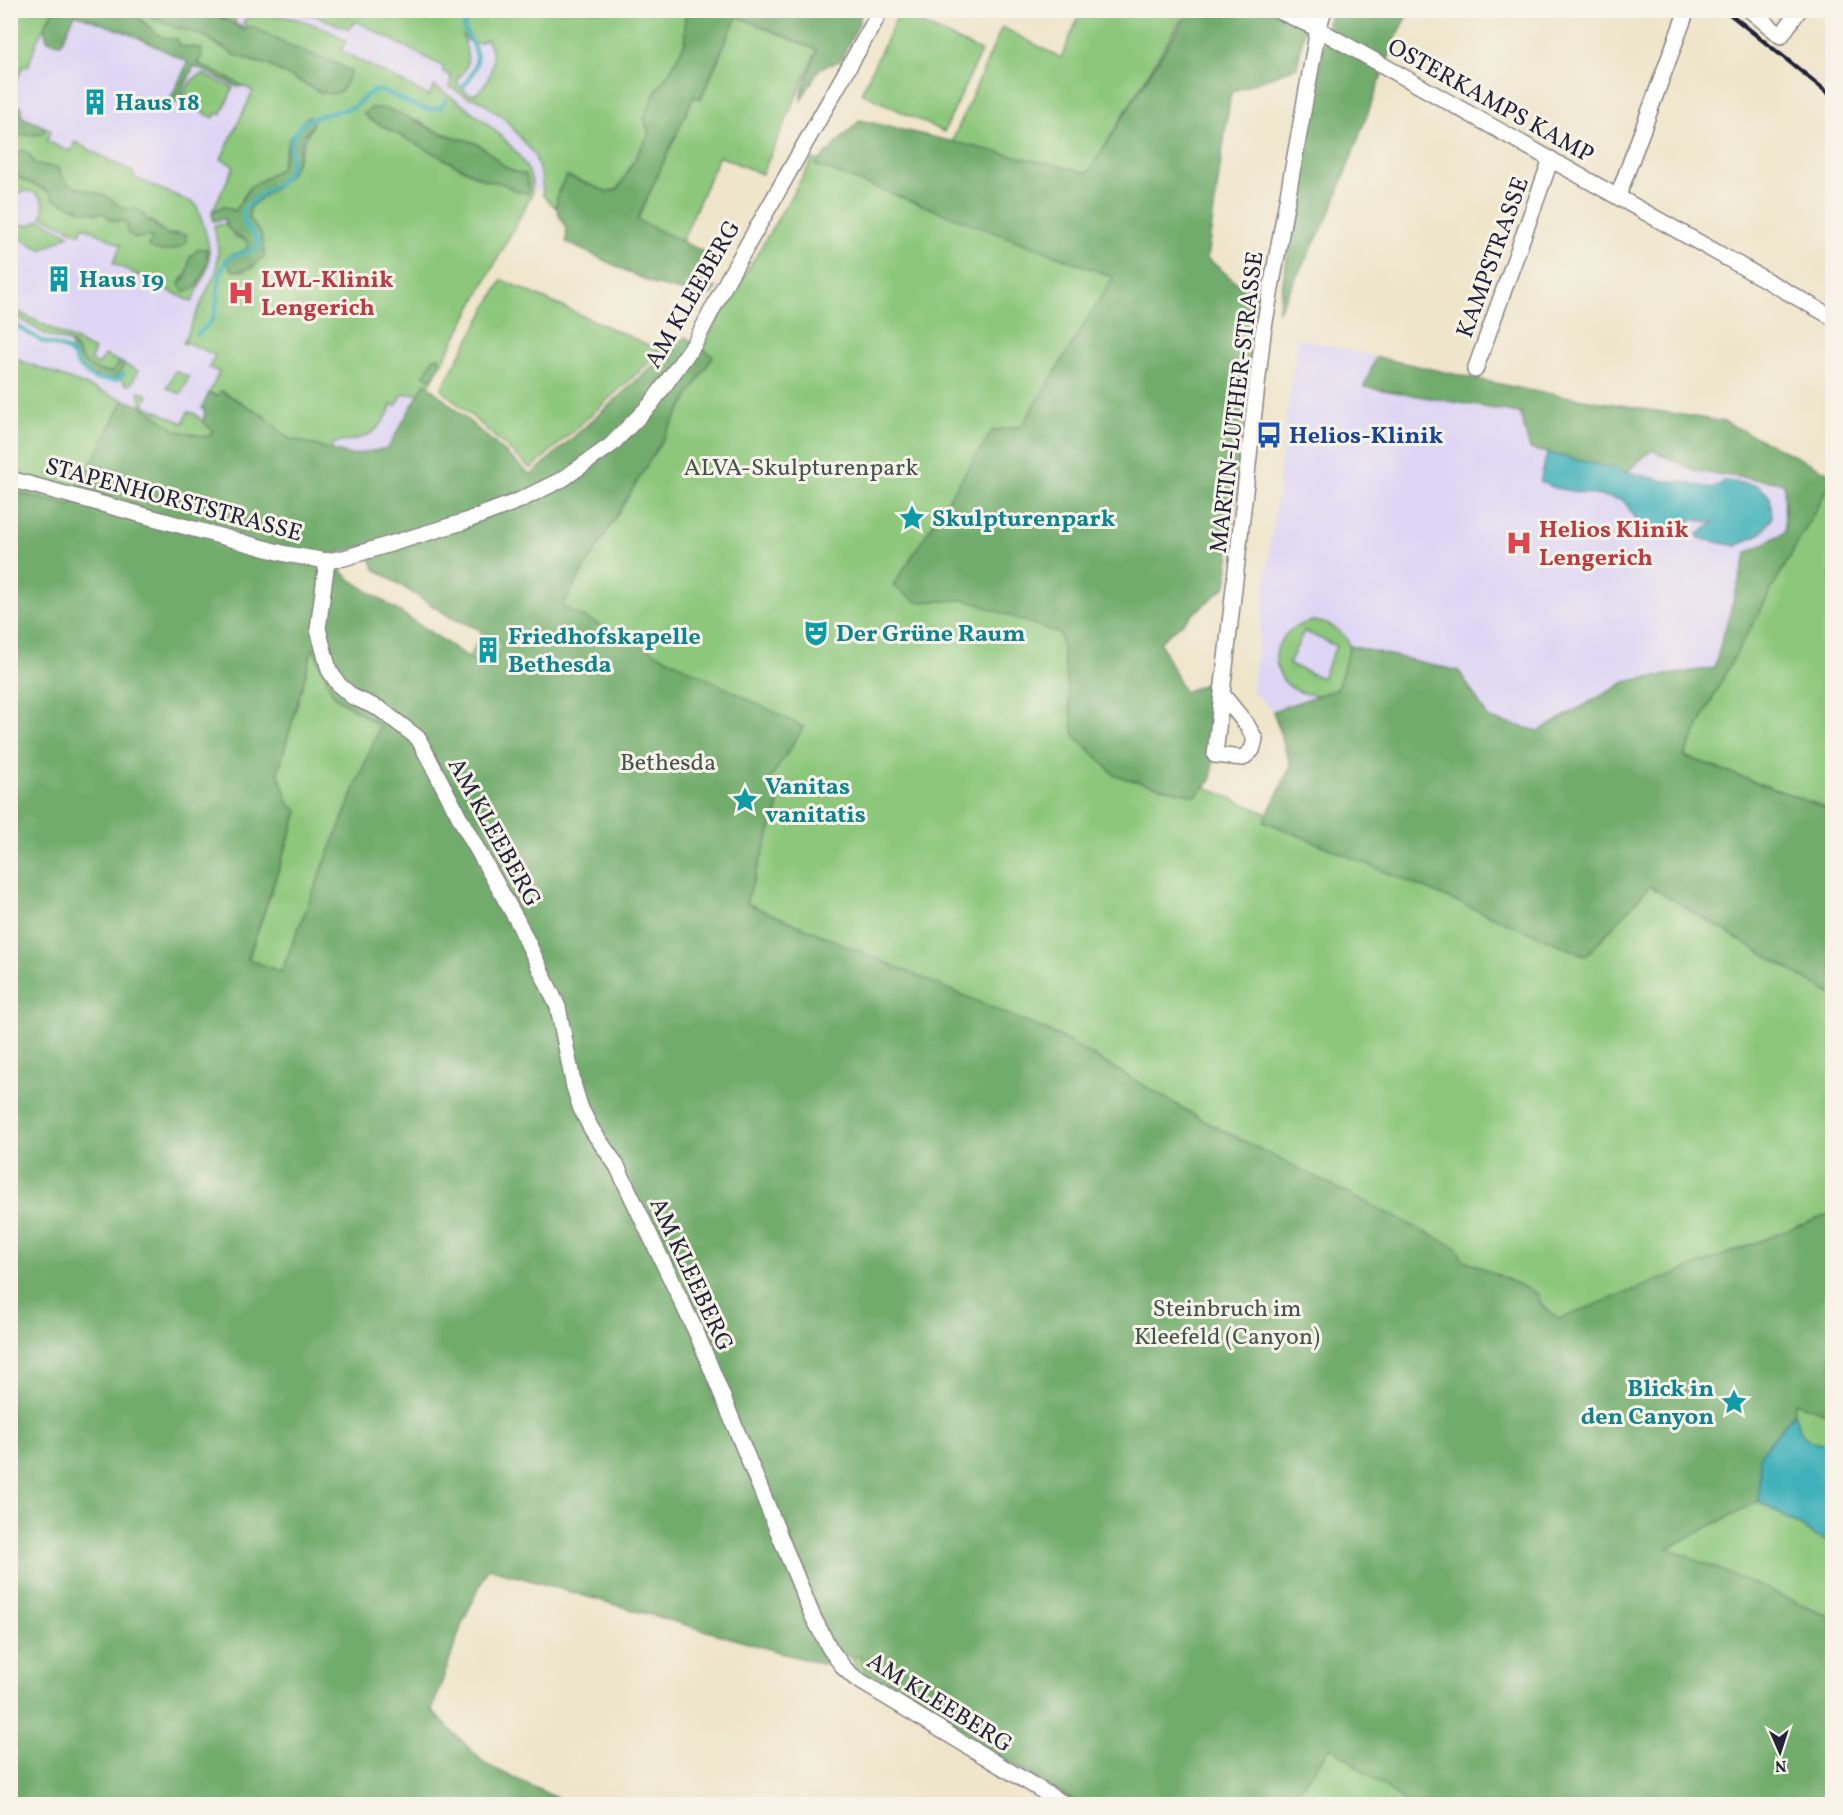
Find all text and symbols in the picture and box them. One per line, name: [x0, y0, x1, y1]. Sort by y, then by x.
street label: OSTERKAMPS KAMP: [1381, 31, 1599, 173]
building icon: Haus 18: [80, 87, 110, 117]
place label: Haus 18: [115, 87, 200, 121]
street label: KAMPSTRASSE: [1449, 172, 1539, 343]
street label: AM KLEEBERG: [638, 215, 750, 375]
street label: MARTIN-LUTHER-STRASSE: [1203, 249, 1273, 555]
building icon: Haus 19: [44, 264, 74, 294]
place label: Haus 19: [79, 264, 164, 298]
place label: LWL-Klinik Lengerich: [261, 264, 394, 326]
hospital icon: LWL-Klinik Lengerich: [226, 278, 256, 308]
bus stop icon: Helios-Klinik: [1254, 420, 1284, 450]
place label: Helios-Klinik: [1289, 420, 1444, 454]
street label: STAPENHORSTSTRASSE: [41, 450, 306, 552]
park label: ALVA-Skulpturenpark: [684, 452, 918, 486]
place icon: Skulpturenpark: [897, 503, 927, 533]
place label: Skulpturenpark: [932, 503, 1116, 537]
place label: Helios Klinik Lengerich: [1539, 514, 1689, 576]
hospital icon: Helios Klinik Lengerich: [1504, 528, 1534, 558]
theatre icon: Der Grüne Raum: [801, 618, 831, 648]
place label: Der Grüne Raum: [836, 618, 1025, 652]
place label: Friedhofskapelle Bethesda: [508, 621, 701, 683]
building icon: Friedhofskapelle Bethesda: [473, 635, 503, 665]
park label: Bethesda: [620, 747, 716, 781]
street label: AM KLEEBERG: [438, 752, 548, 914]
place label: Vanitas vanitatis: [765, 771, 866, 833]
place icon: Vanitas vanitatis: [730, 785, 760, 815]
street label: AM KLEEBERG: [640, 1192, 741, 1357]
park label: Steinbruch im Kleefeld (Canyon): [1134, 1293, 1320, 1355]
place label: Blick in den Canyon: [1581, 1373, 1714, 1435]
place icon: Blick in den Canyon: [1719, 1387, 1749, 1417]
street label: AM KLEEBERG: [860, 1645, 1018, 1762]
north arrow: [1750, 1722, 1810, 1782]
text: N: [1774, 1754, 1787, 1776]

